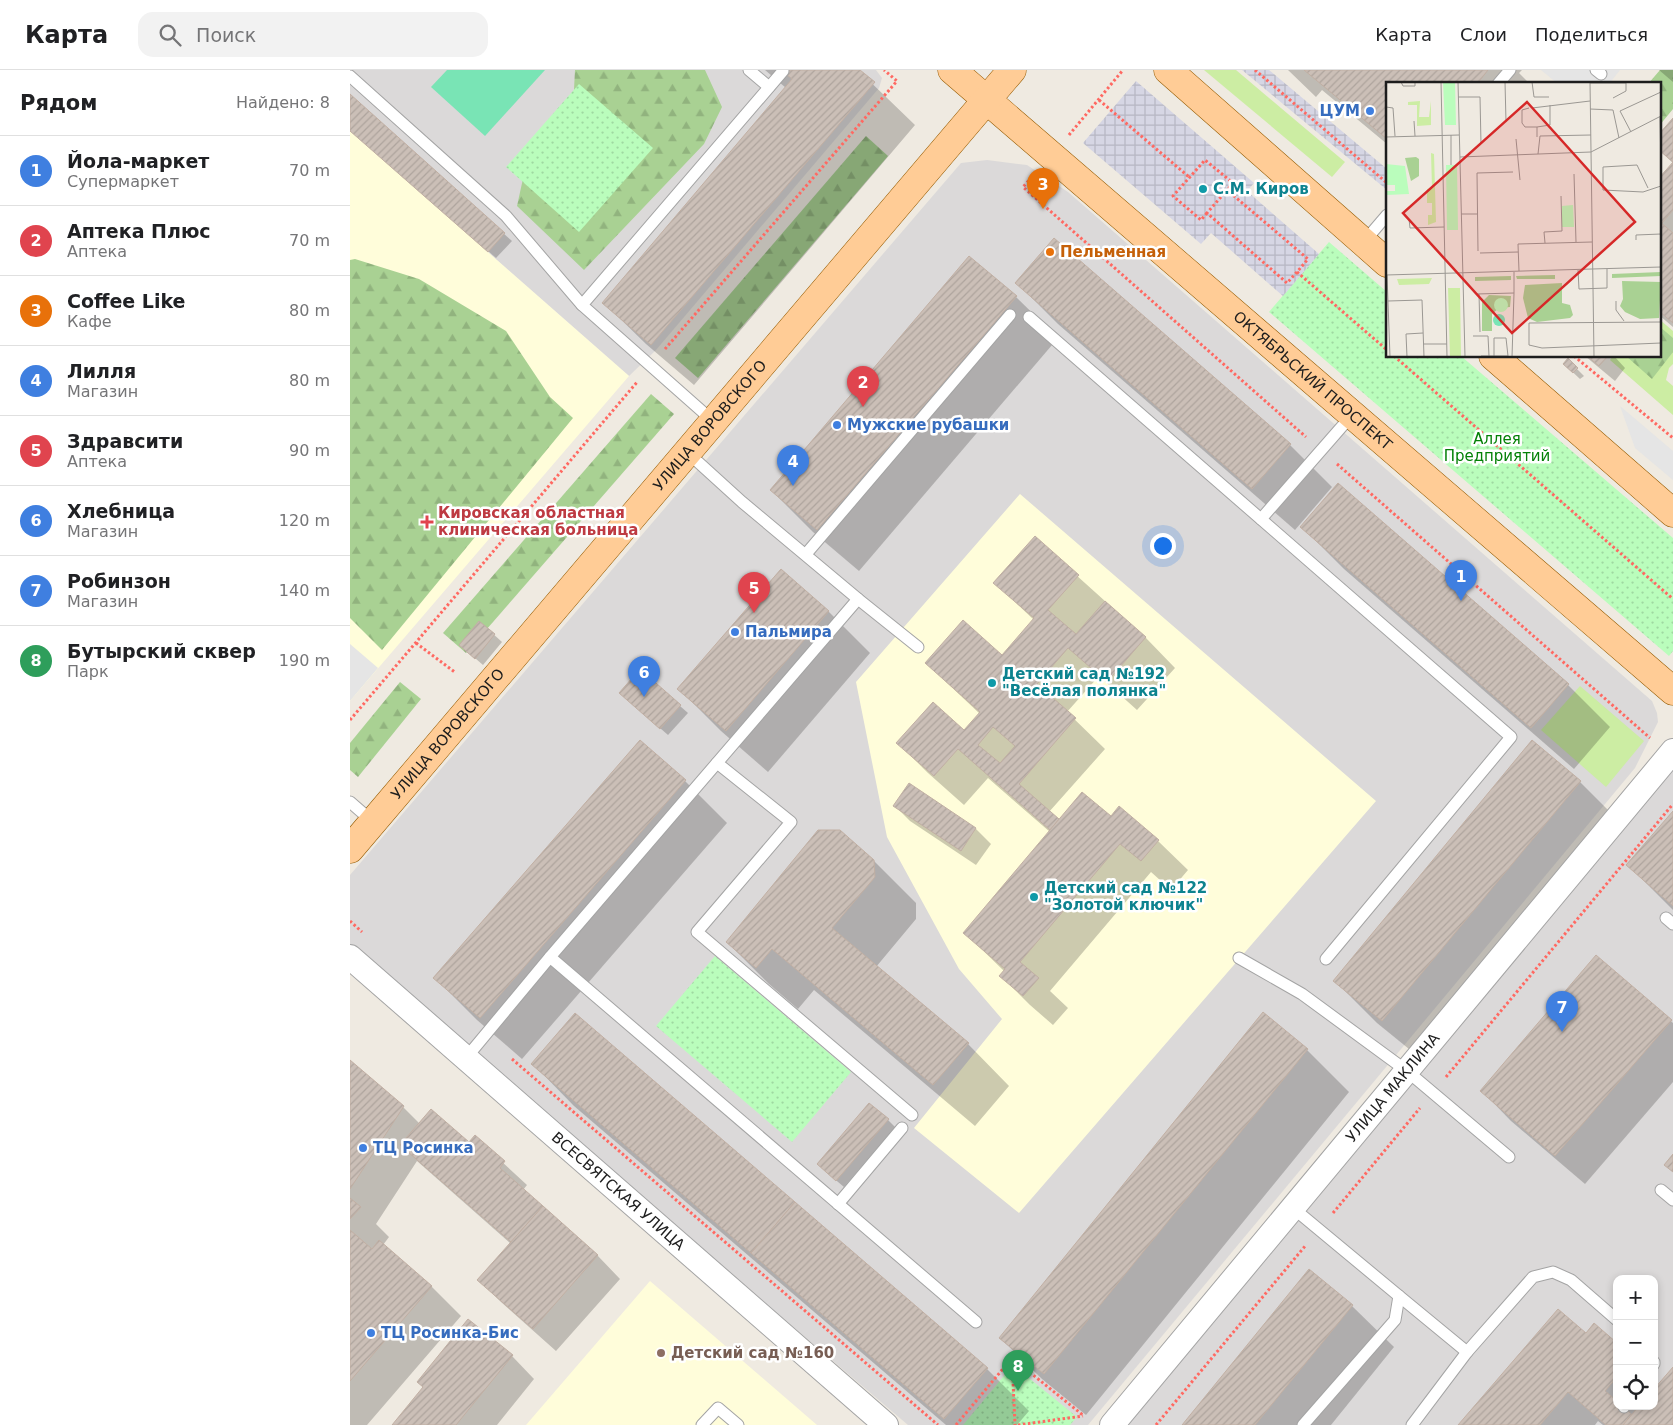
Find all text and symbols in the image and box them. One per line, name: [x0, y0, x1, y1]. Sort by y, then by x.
search box: [138, 12, 488, 57]
text: Карта: [25, 21, 108, 49]
icon: search: [156, 21, 184, 49]
text: Поиск: [196, 24, 256, 46]
text: Карта: [1375, 24, 1432, 45]
text: Слои: [1460, 24, 1507, 45]
text: Поделиться: [1535, 24, 1648, 45]
inset map: [1386, 82, 1660, 358]
text: Рядом: [20, 91, 97, 115]
text: Найдено: 8: [236, 93, 330, 112]
place label: ЦУМ: [1320, 102, 1360, 120]
marker: ЦУМ: [1364, 105, 1376, 117]
text: Йола-маркет: [67, 150, 209, 172]
text: 1: [30, 161, 42, 180]
text: 70 m: [289, 161, 330, 180]
pin: 3: [1027, 168, 1059, 209]
text: Супермаркет: [67, 172, 179, 191]
place label: С.М. Киров: [1213, 180, 1309, 198]
marker: С.М. Киров: [1197, 183, 1209, 195]
text: Аптека Плюс: [67, 220, 211, 242]
text: 2: [30, 231, 42, 250]
text: 70 m: [289, 231, 330, 250]
text: Аптека: [67, 242, 127, 261]
place label: Пельменная: [1060, 243, 1166, 261]
marker: Пельменная: [1044, 246, 1056, 258]
text: Coffee Like: [67, 290, 185, 312]
text: 3: [30, 301, 42, 320]
text: 80 m: [289, 301, 330, 320]
street label: ОКТЯБРЬСКИЙ ПРОСПЕКТ: [1230, 307, 1396, 454]
text: Кафе: [67, 312, 112, 331]
street label: УЛИЦА ВОРОВСКОГО: [650, 356, 771, 494]
text: Лилля: [67, 360, 136, 382]
pin: 2: [847, 366, 879, 407]
text: 4: [30, 371, 42, 390]
text: 80 m: [289, 371, 330, 390]
text: Магазин: [67, 382, 138, 401]
place label: Мужские рубашки: [847, 416, 1009, 434]
marker: Мужские рубашки: [831, 419, 843, 431]
text: Здравсити: [67, 430, 183, 452]
park label: Аллея Предприятий: [1444, 430, 1550, 465]
text: 5: [30, 441, 42, 460]
text: 90 m: [289, 441, 330, 460]
pin: 4: [777, 445, 809, 486]
text: Аптека: [67, 452, 127, 471]
text: Хлебница: [67, 500, 175, 522]
place label: Кировская областная клиническая больница: [438, 504, 638, 539]
text: 6: [30, 511, 42, 530]
text: 120 m: [279, 511, 330, 530]
marker: Кировская областная клиническая больница: [420, 515, 434, 529]
text: Магазин: [67, 522, 138, 541]
your location: [1150, 533, 1176, 559]
pin: 1: [1445, 560, 1477, 601]
text: Робинзон: [67, 570, 171, 592]
pin: 5: [738, 572, 770, 613]
text: 7: [30, 581, 42, 600]
text: 140 m: [279, 581, 330, 600]
text: Магазин: [67, 592, 138, 611]
place label: Пальмира: [745, 623, 832, 641]
marker: Пальмира: [729, 626, 741, 638]
text: Бутырский сквер: [67, 640, 256, 662]
text: 8: [30, 651, 42, 670]
text: 190 m: [279, 651, 330, 670]
pin: 6: [628, 656, 660, 697]
text: Парк: [67, 662, 109, 681]
street label: УЛИЦА ВОРОВСКОГО: [387, 665, 508, 803]
place label: Детский сад №192 "Весёлая полянка": [1002, 665, 1166, 700]
marker: Детский сад №192 "Весёлая полянка": [986, 677, 998, 689]
place label: Детский сад №122 "Золотой ключик": [1044, 879, 1207, 914]
marker: Детский сад №122 "Золотой ключик": [1028, 891, 1040, 903]
pin: 7: [1546, 991, 1578, 1032]
street label: УЛИЦА МАКЛИНА: [1342, 1029, 1444, 1146]
street label: ВСЕСВЯТСКАЯ УЛИЦА: [548, 1128, 689, 1255]
place label: ТЦ Росинка: [373, 1139, 474, 1157]
marker: ТЦ Росинка: [357, 1142, 369, 1154]
map controls: [1613, 1275, 1658, 1410]
button: +: [1613, 1275, 1658, 1320]
button: −: [1613, 1320, 1658, 1365]
place label: ТЦ Росинка-Бис: [381, 1324, 519, 1342]
marker: ТЦ Росинка-Бис: [365, 1327, 377, 1339]
place label: Детский сад №160: [671, 1344, 834, 1362]
marker: Детский сад №160: [655, 1347, 667, 1359]
pin: 8: [1002, 1350, 1034, 1391]
button: locate: [1613, 1365, 1658, 1410]

